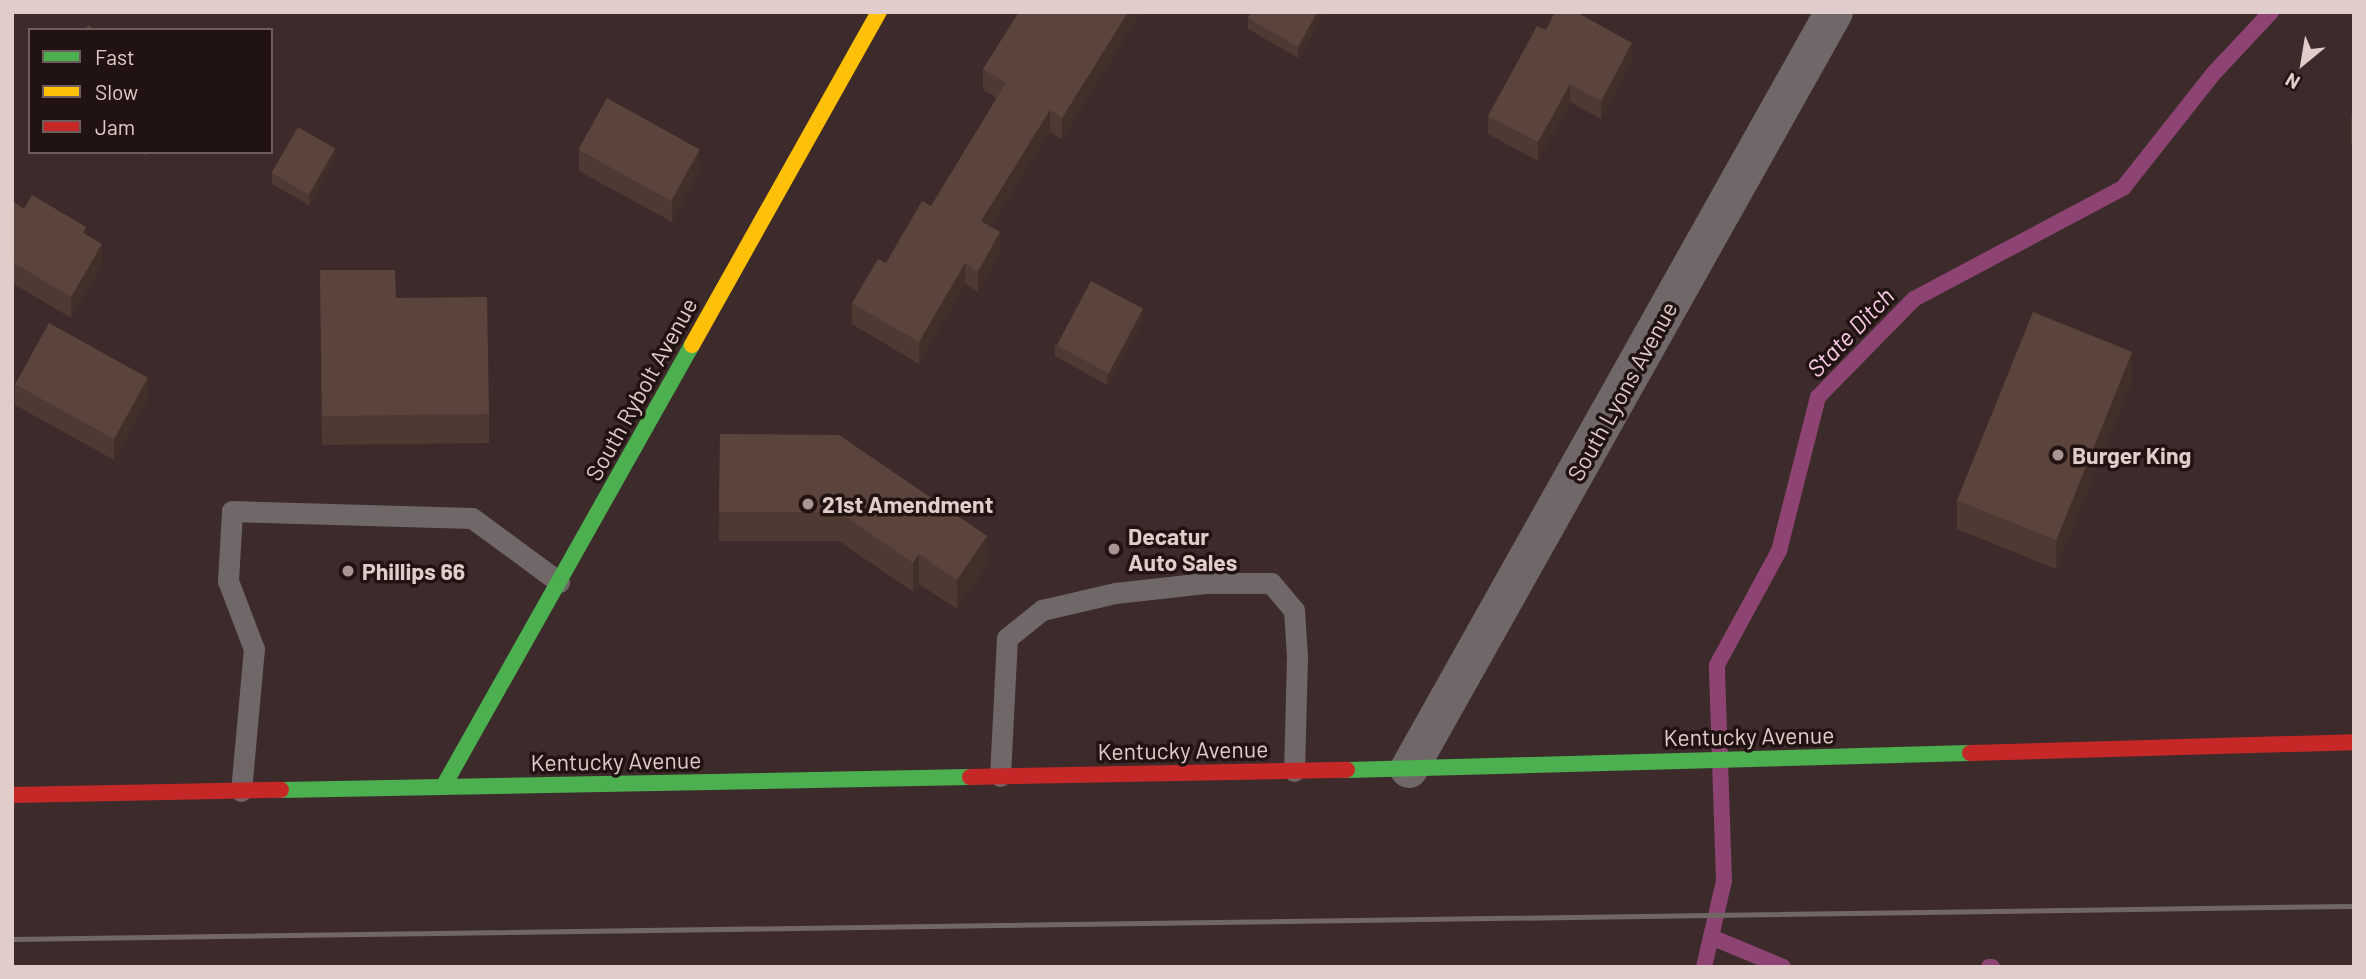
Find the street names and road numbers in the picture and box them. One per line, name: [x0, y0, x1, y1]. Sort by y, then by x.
street label: South Rybolt Avenue: [579, 293, 703, 485]
street label: South Lyons Avenue: [1561, 297, 1683, 485]
street label: Kentucky Avenue: [1663, 721, 1835, 751]
street label: Kentucky Avenue: [1097, 735, 1269, 765]
street label: Kentucky Avenue: [530, 746, 702, 776]

